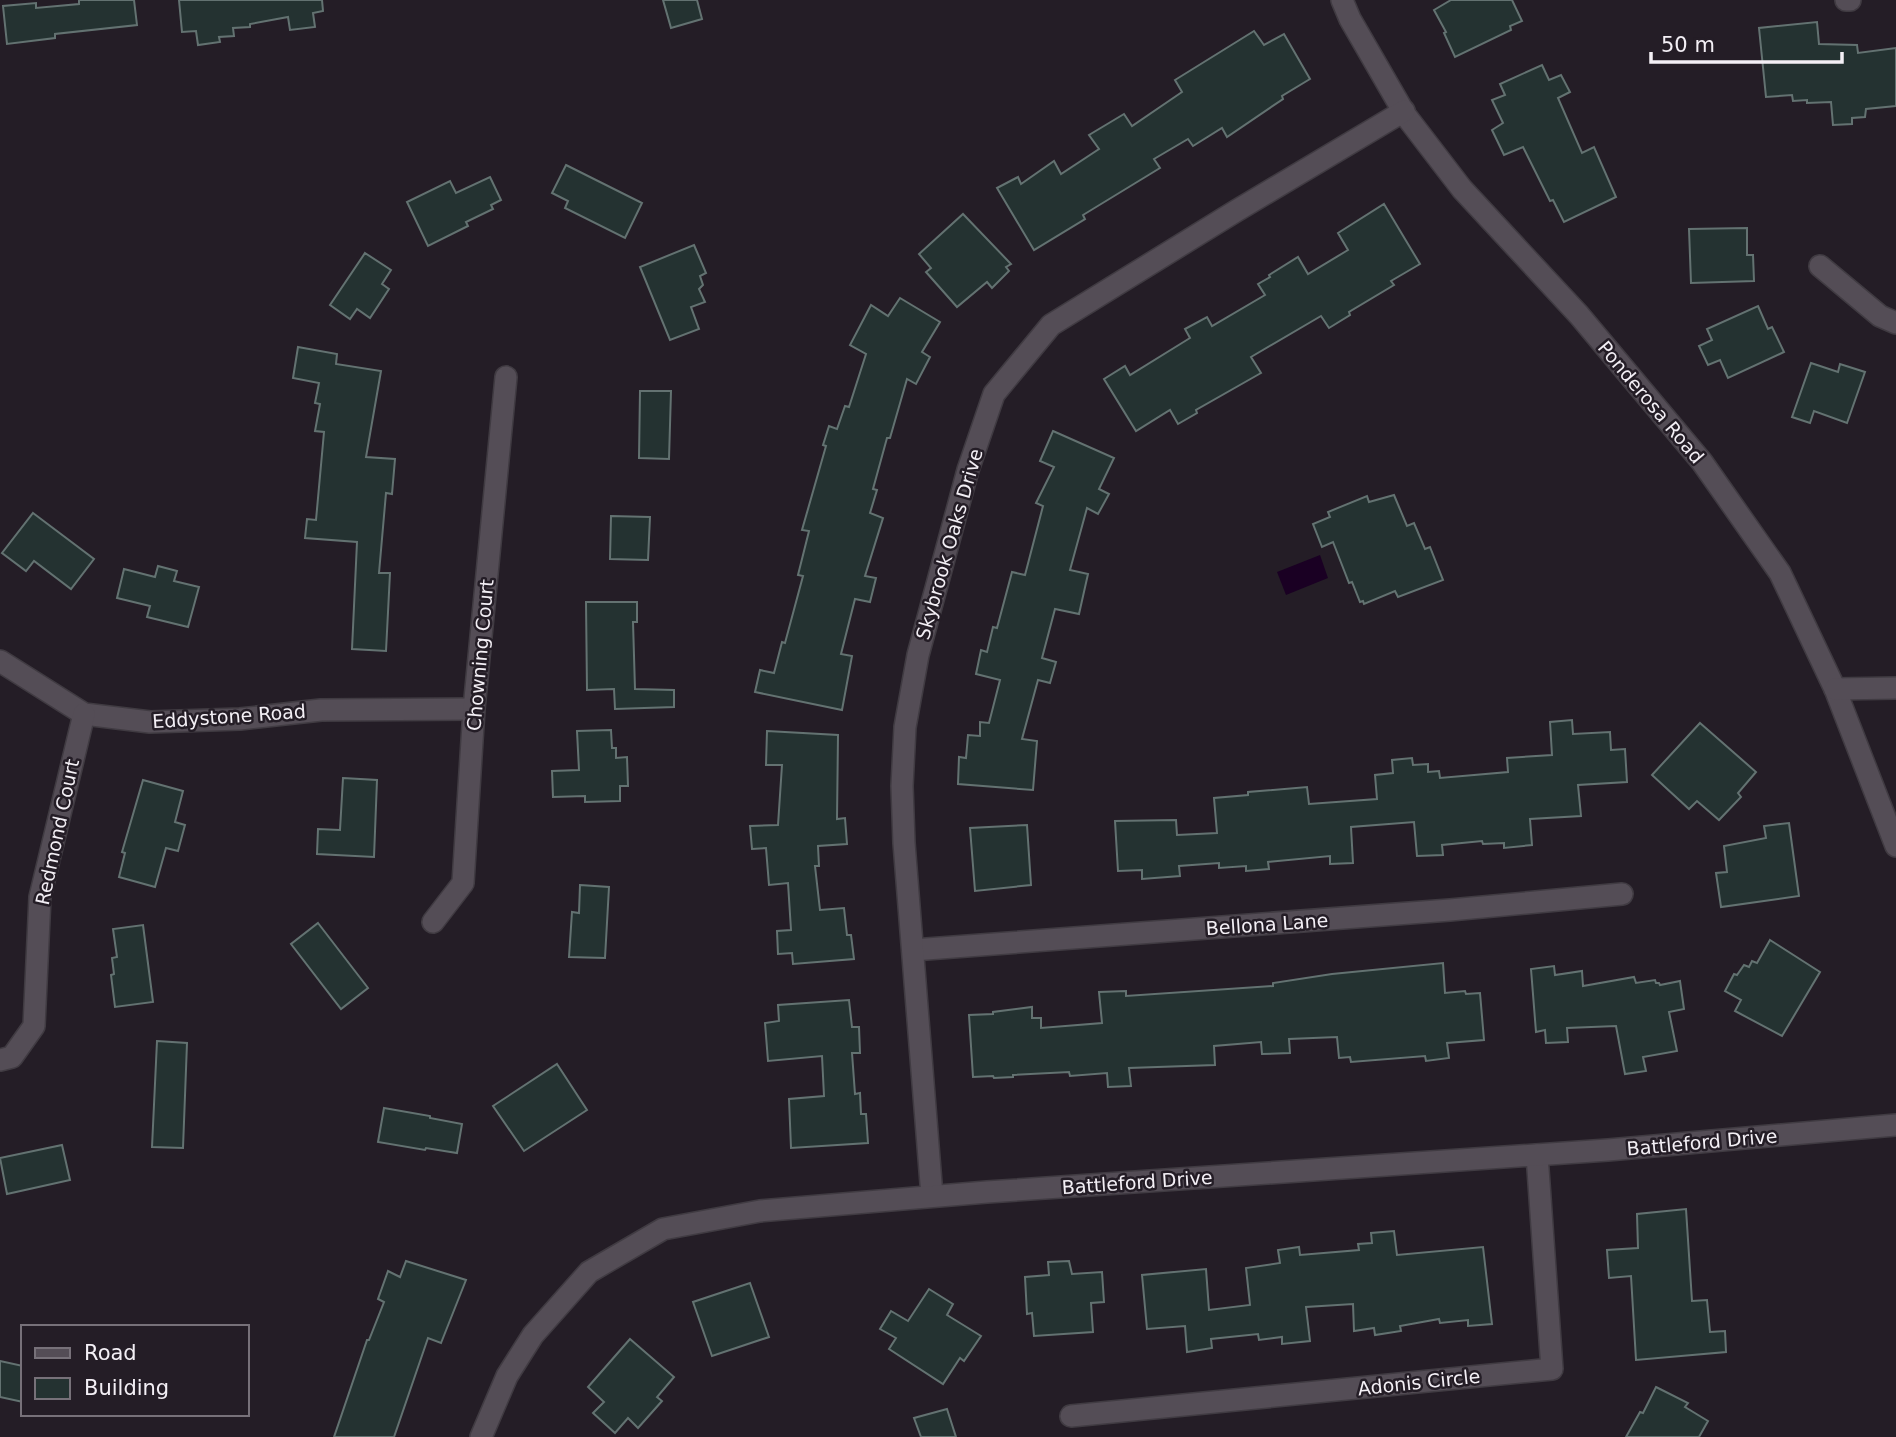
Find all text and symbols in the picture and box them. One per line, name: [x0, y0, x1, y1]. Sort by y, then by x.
scale bar: [1651, 21, 1842, 65]
text: 50 m: [1661, 33, 1715, 57]
street label: Ponderosa Road: [1594, 337, 1708, 467]
street label: Skybrook Oaks Drive: [911, 446, 987, 642]
street label: Chowning Court: [462, 578, 498, 732]
street label: Eddystone Road: [152, 700, 306, 732]
street label: Redmond Court: [31, 757, 83, 907]
street label: Bellona Lane: [1205, 909, 1329, 939]
street label: Battleford Drive: [1626, 1124, 1778, 1160]
street label: Battleford Drive: [1061, 1166, 1213, 1198]
legend: [21, 1325, 248, 1416]
text: Road: [84, 1341, 137, 1365]
street label: Adonis Circle: [1357, 1365, 1481, 1399]
text: Building: [84, 1376, 169, 1400]

